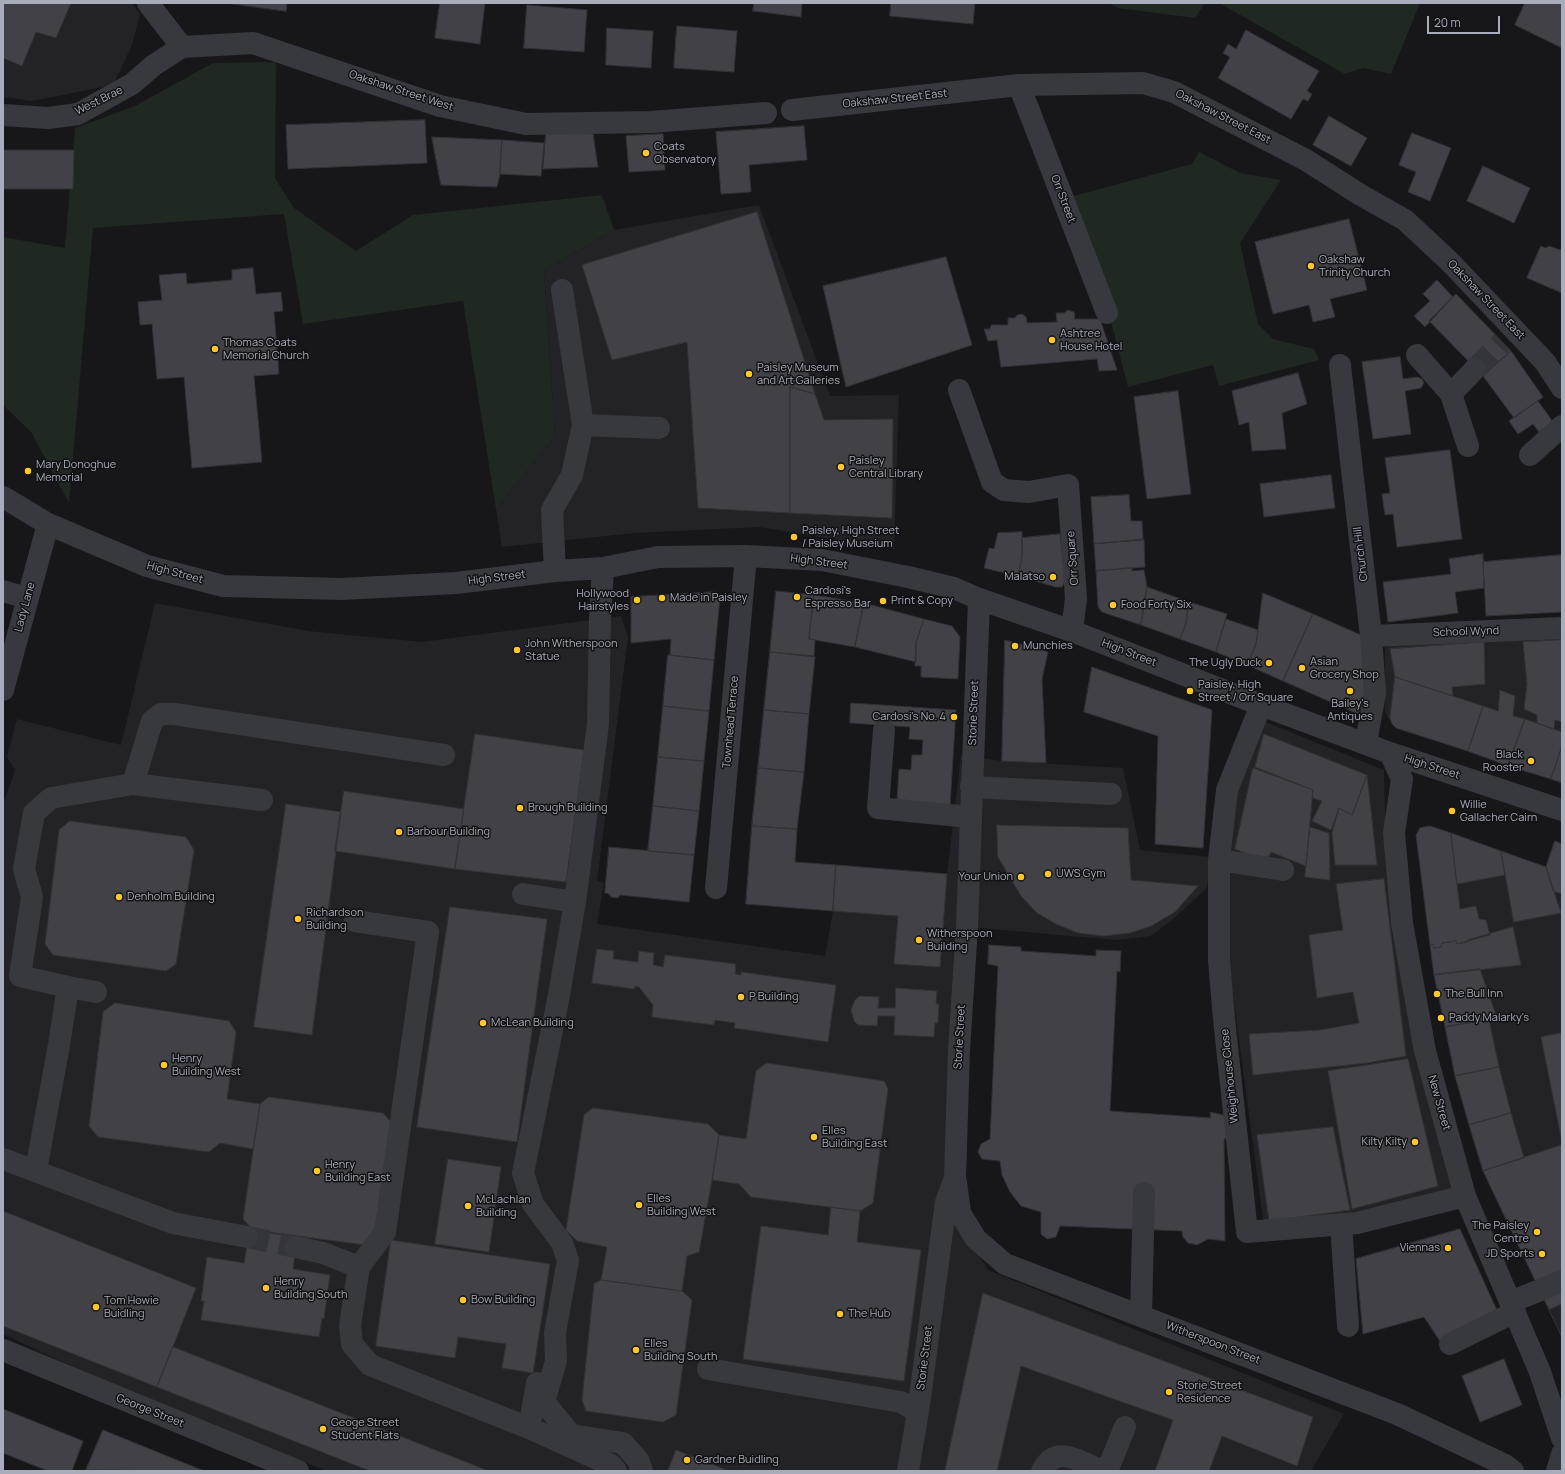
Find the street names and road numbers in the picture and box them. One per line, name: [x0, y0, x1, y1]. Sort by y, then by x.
street label: Oakshaw Street West: [347, 68, 455, 114]
street label: West Brae: [73, 84, 125, 118]
street label: Oakshaw Street East: [842, 87, 948, 111]
street label: Oakshaw Street East: [1173, 87, 1273, 147]
street label: Orr Street: [1048, 173, 1078, 225]
street label: Oakshaw Street East: [1445, 258, 1527, 342]
street label: Church Hill: [1351, 526, 1371, 582]
street label: Orr Square: [1065, 530, 1081, 586]
street label: High Street: [790, 552, 848, 572]
street label: High Street: [145, 559, 205, 587]
street label: High Street: [468, 568, 526, 588]
street label: Lady Lane: [12, 581, 38, 633]
street label: School Wynd: [1433, 624, 1499, 640]
street label: High Street: [1100, 637, 1158, 669]
street label: Townhead Terrace: [720, 675, 742, 769]
street label: Storie Street: [966, 680, 982, 746]
street label: High Street: [1403, 752, 1461, 782]
street label: Storie Street: [952, 1004, 968, 1070]
street label: Weighhouse Close: [1218, 1028, 1242, 1124]
street label: New Street: [1425, 1074, 1453, 1132]
street label: Witherspoon Street: [1164, 1319, 1262, 1367]
street label: Storie Street: [914, 1325, 936, 1391]
street label: George Street: [114, 1391, 186, 1431]

